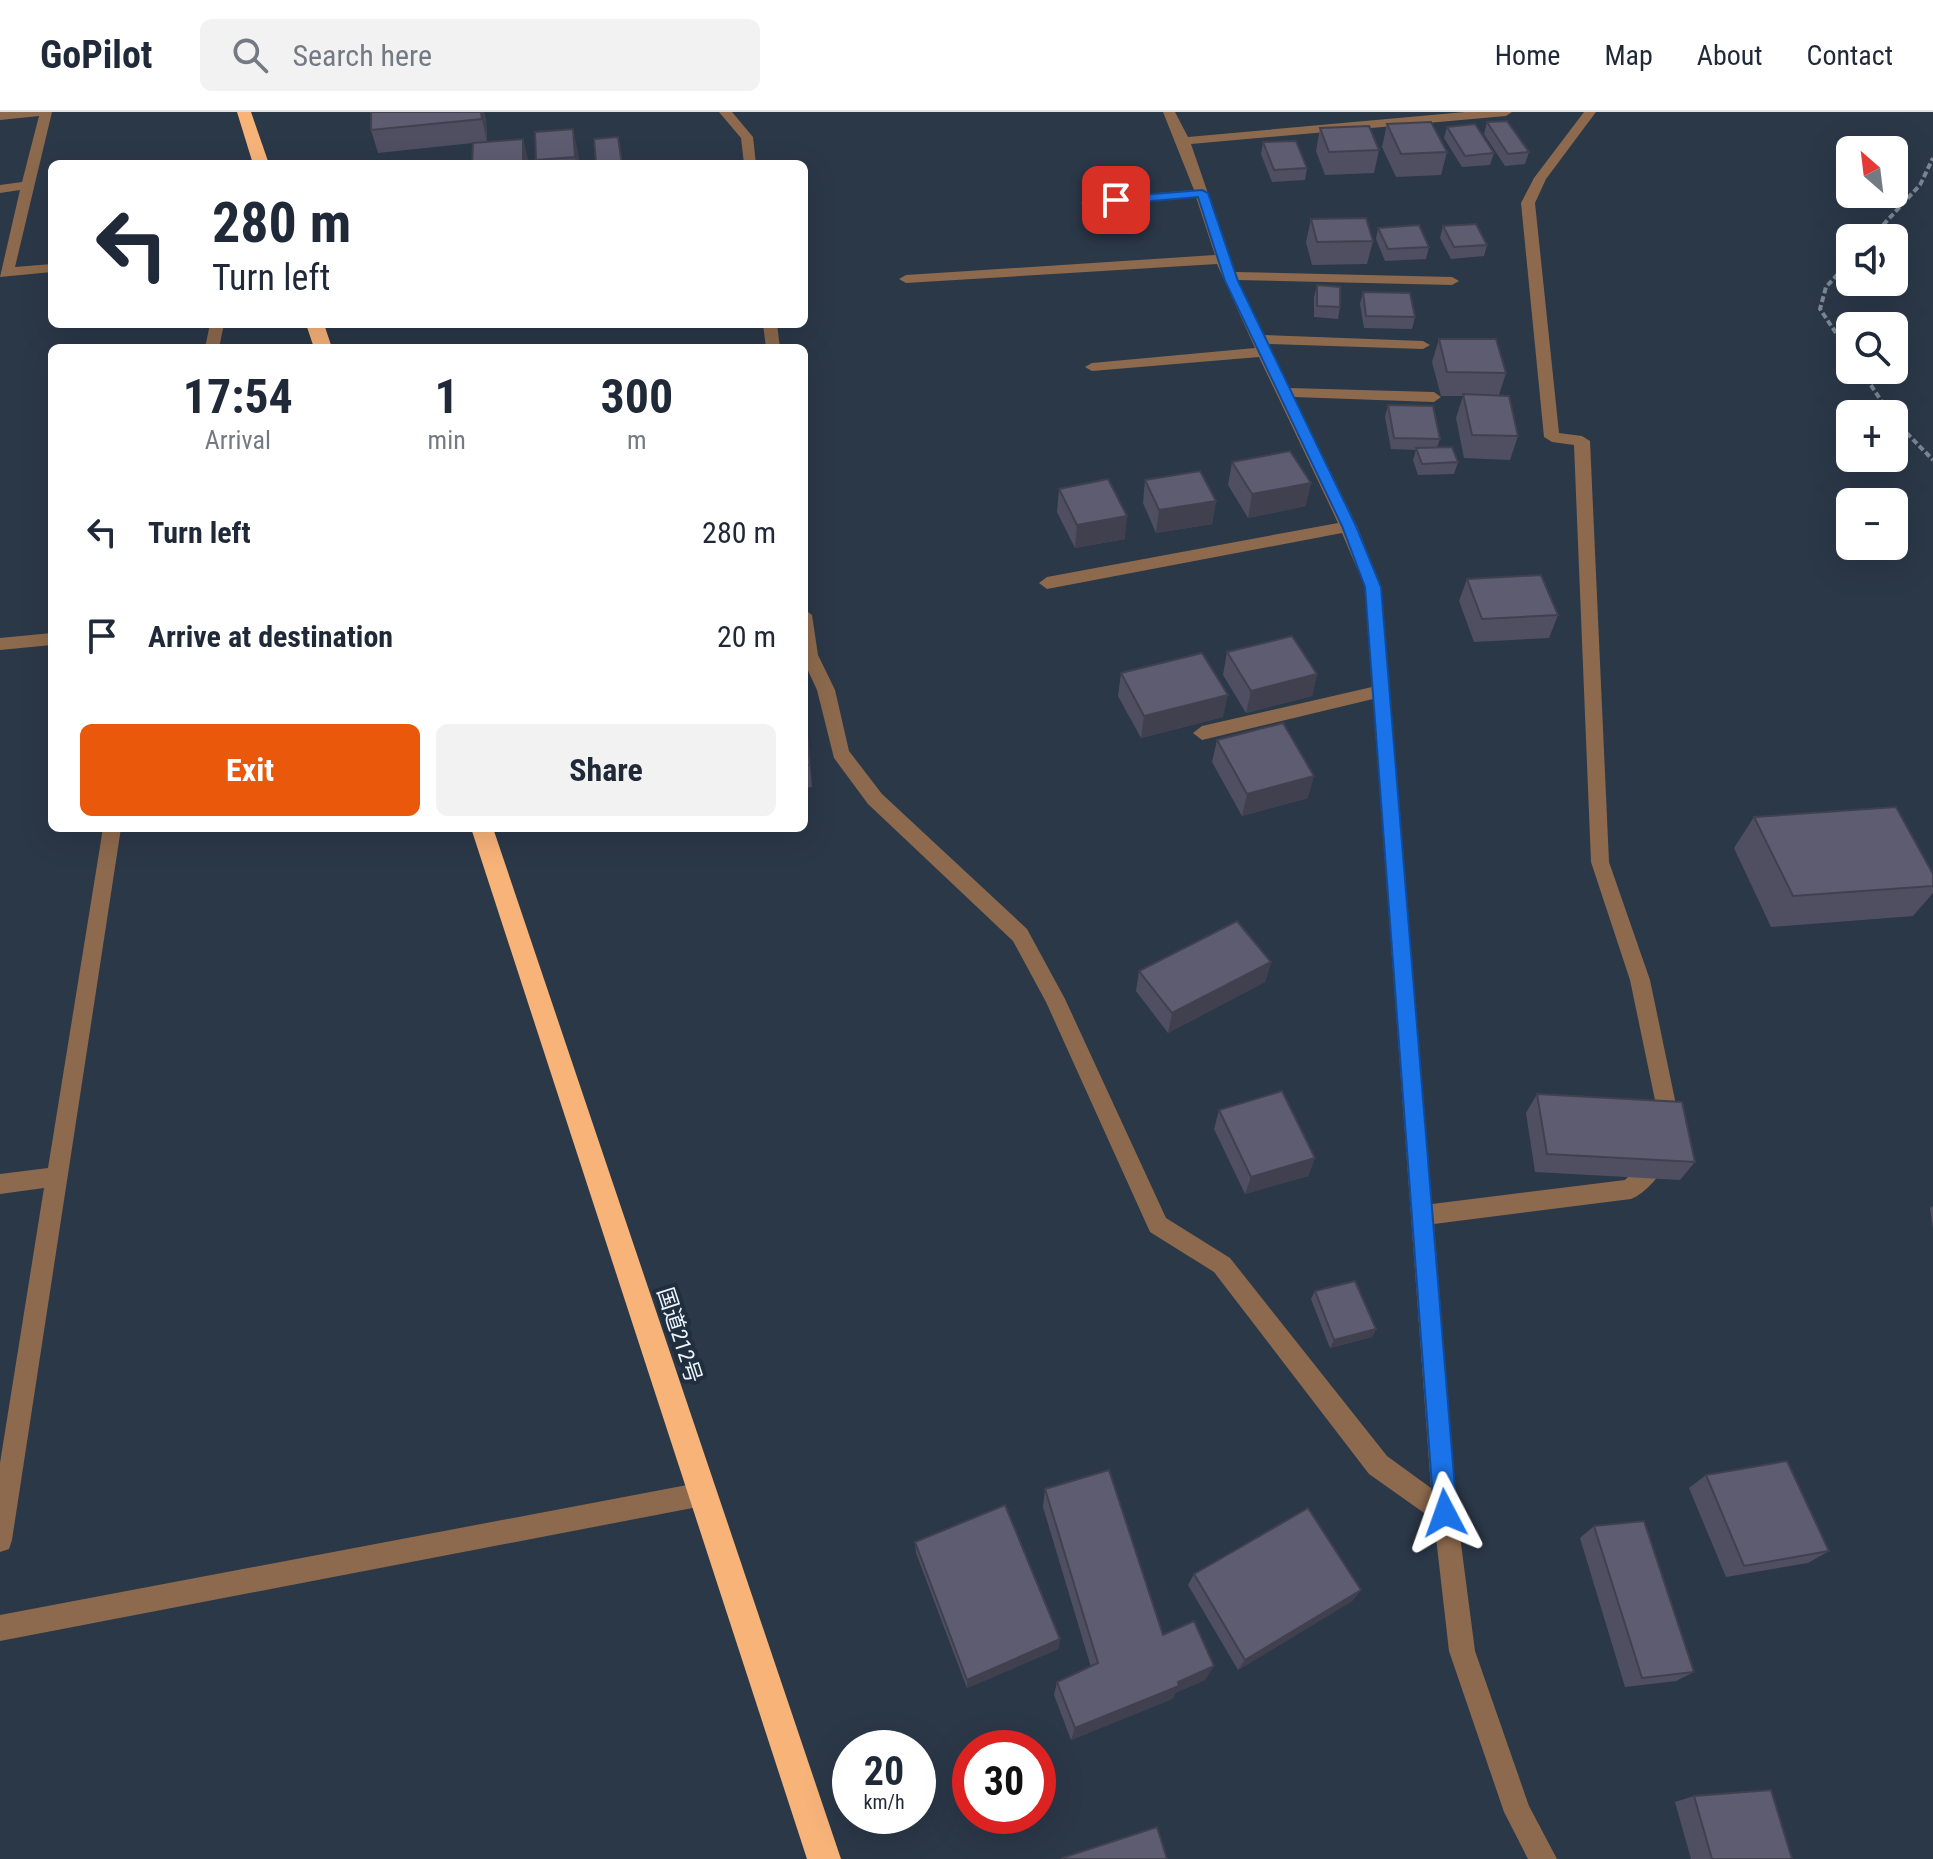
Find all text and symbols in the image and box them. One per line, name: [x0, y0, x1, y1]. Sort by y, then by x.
search box: [200, 19, 760, 91]
text: GoPilot: [40, 33, 152, 77]
icon: search: [228, 33, 272, 77]
text: Search here: [292, 38, 432, 73]
text: Home: [1495, 39, 1560, 72]
text: Map: [1604, 39, 1653, 72]
text: About: [1697, 39, 1763, 72]
text: Contact: [1807, 39, 1893, 72]
north arrow: [1836, 136, 1908, 208]
map controls: [1836, 136, 1908, 560]
pin: [1082, 166, 1150, 234]
icon: arrive: [1094, 178, 1138, 222]
text: 280 m: [212, 190, 351, 256]
icon: left: [80, 192, 184, 296]
button: sound: [1836, 224, 1908, 296]
text: Turn left: [212, 257, 330, 299]
button: search: [1836, 312, 1908, 384]
text: 17:54: [183, 368, 293, 425]
text: 1: [435, 368, 459, 425]
text: 300: [600, 368, 673, 425]
button: +: [1836, 400, 1908, 472]
text: Arrival: [205, 425, 271, 455]
text: min: [428, 425, 466, 455]
text: m: [627, 425, 647, 455]
button: −: [1836, 488, 1908, 560]
icon: left: [80, 510, 124, 554]
text: Turn left: [148, 515, 251, 550]
text: 280 m: [702, 515, 776, 550]
icon: arrive: [80, 614, 124, 658]
text: Arrive at destination: [148, 619, 393, 654]
text: 20 m: [717, 619, 776, 654]
button: Exit: [80, 724, 420, 816]
button: Share: [436, 724, 776, 816]
street label: 国道212号: [652, 1284, 707, 1386]
position arrow: [1403, 1471, 1487, 1555]
speed limit sign: 30: [952, 1730, 1056, 1834]
text: 20: [864, 1748, 904, 1795]
text: km/h: [863, 1790, 905, 1814]

